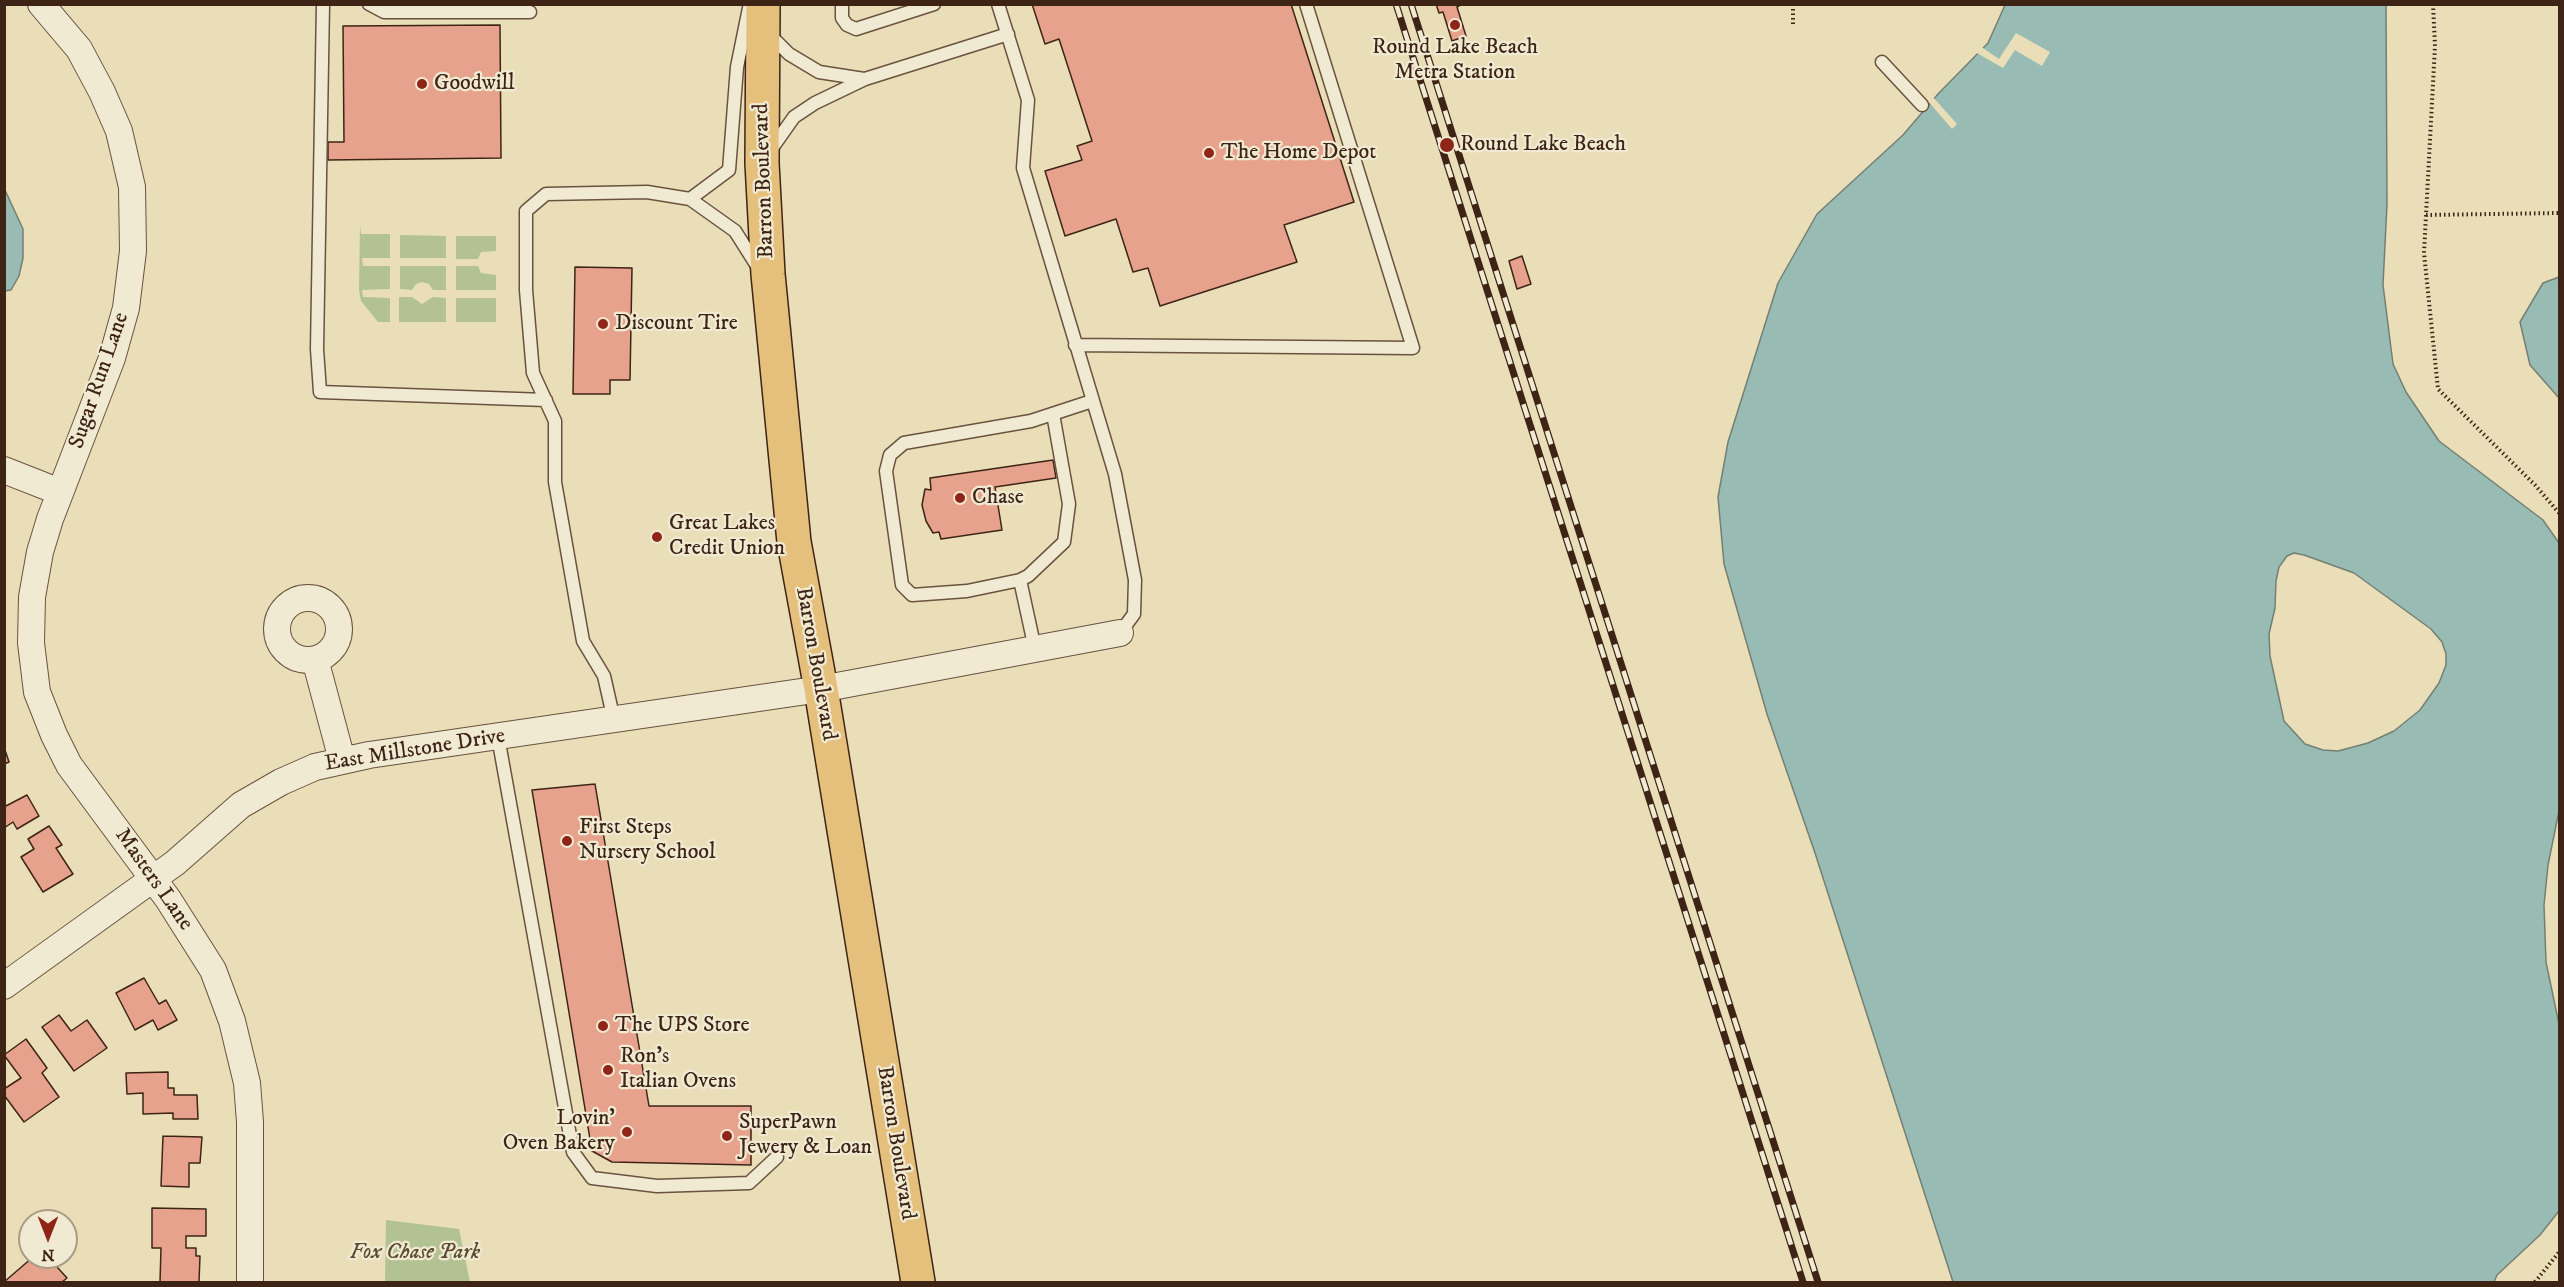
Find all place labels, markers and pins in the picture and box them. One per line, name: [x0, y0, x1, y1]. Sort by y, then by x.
marker: Round Lake Beach Metra Station: [1448, 18, 1462, 32]
place label: Round Lake Beach Metra Station: [1372, 35, 1538, 86]
place label: Goodwill: [434, 71, 515, 97]
marker: Goodwill: [415, 77, 429, 91]
place label: Round Lake Beach: [1460, 132, 1626, 158]
marker: Round Lake Beach: [1438, 136, 1456, 154]
place label: The Home Depot: [1221, 140, 1376, 166]
marker: The Home Depot: [1202, 146, 1216, 160]
place label: Discount Tire: [615, 311, 738, 337]
marker: Discount Tire: [596, 317, 610, 331]
place label: Chase: [972, 485, 1024, 511]
marker: Chase: [953, 491, 967, 505]
place label: Great Lakes Credit Union: [669, 511, 785, 562]
marker: Great Lakes Credit Union: [650, 530, 664, 544]
place label: First Steps Nursery School: [579, 815, 716, 866]
marker: First Steps Nursery School: [560, 834, 574, 848]
place label: The UPS Store: [615, 1013, 750, 1039]
marker: The UPS Store: [596, 1019, 610, 1033]
place label: Ron's Italian Ovens: [620, 1044, 736, 1096]
marker: Ron's Italian Ovens: [601, 1063, 615, 1077]
place label: Lovin' Oven Bakery: [503, 1106, 615, 1158]
place label: SuperPawn Jewery & Loan: [739, 1110, 872, 1162]
marker: Lovin' Oven Bakery: [620, 1125, 634, 1139]
marker: SuperPawn Jewery & Loan: [720, 1129, 734, 1143]

